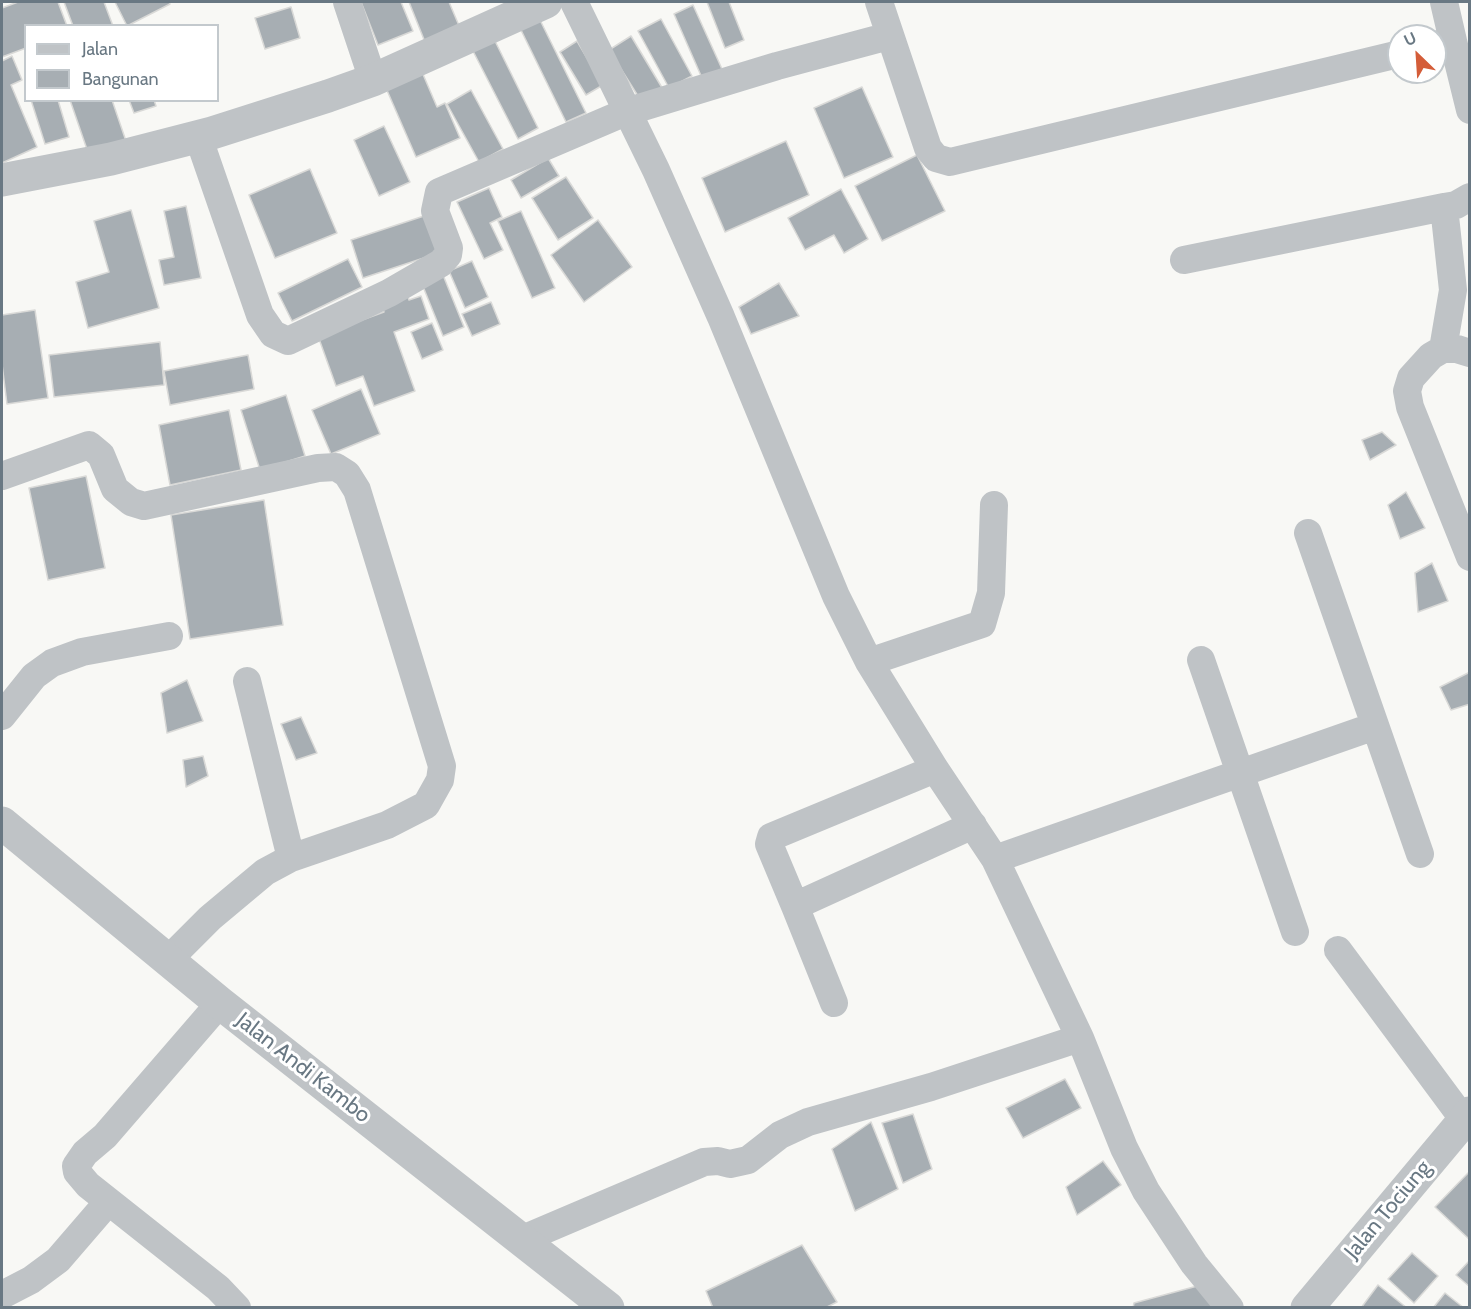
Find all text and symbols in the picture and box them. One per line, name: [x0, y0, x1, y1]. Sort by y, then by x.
legend: [24, 24, 219, 102]
north arrow: [1387, 24, 1447, 84]
text: U: [1401, 28, 1419, 50]
text: Jalan: [82, 38, 118, 60]
text: Bangunan: [82, 68, 159, 90]
street label: Jalan Andi Kambo: [231, 1007, 375, 1129]
street label: Jalan Tociung: [1339, 1155, 1437, 1265]

